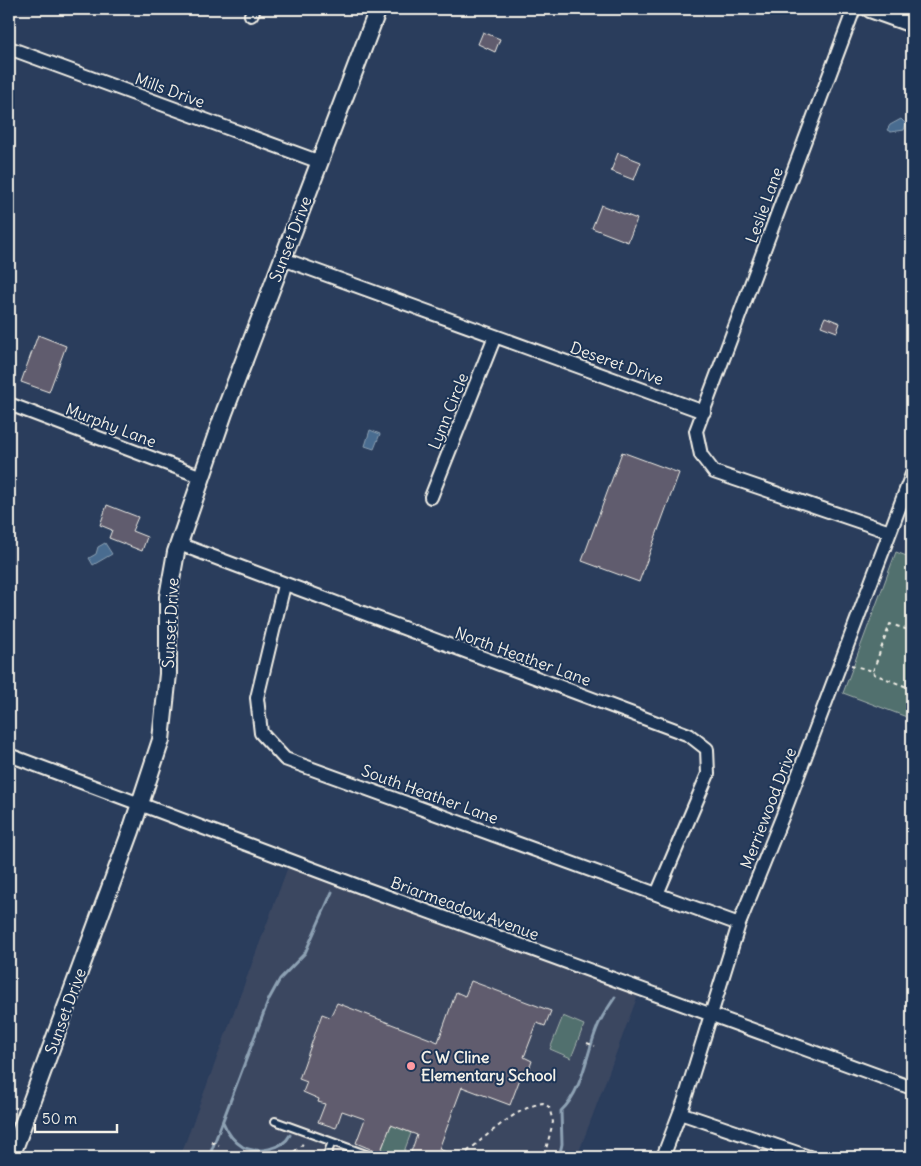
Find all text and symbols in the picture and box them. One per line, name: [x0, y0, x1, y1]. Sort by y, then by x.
street label: Mills Drive: [132, 68, 208, 112]
street label: Leslie Lane: [741, 164, 787, 246]
street label: Sunset Drive: [264, 193, 316, 285]
street label: Deseret Drive: [568, 337, 666, 389]
street label: Lynn Circle: [424, 370, 472, 452]
street label: Murphy Lane: [63, 399, 159, 451]
street label: Sunset Drive: [158, 577, 182, 669]
street label: North Heather Lane: [452, 622, 594, 690]
street label: Merriewood Drive: [736, 744, 800, 872]
street label: South Heather Lane: [359, 760, 501, 828]
street label: Briarmeadow Avenue: [388, 872, 542, 944]
street label: Sunset Drive: [40, 965, 90, 1057]
place label: C W Cline Elementary School: [421, 1047, 556, 1086]
marker: C W Cline Elementary School: [405, 1060, 417, 1072]
scale bar: [35, 1101, 118, 1133]
text: 50 m: [42, 1109, 77, 1128]

